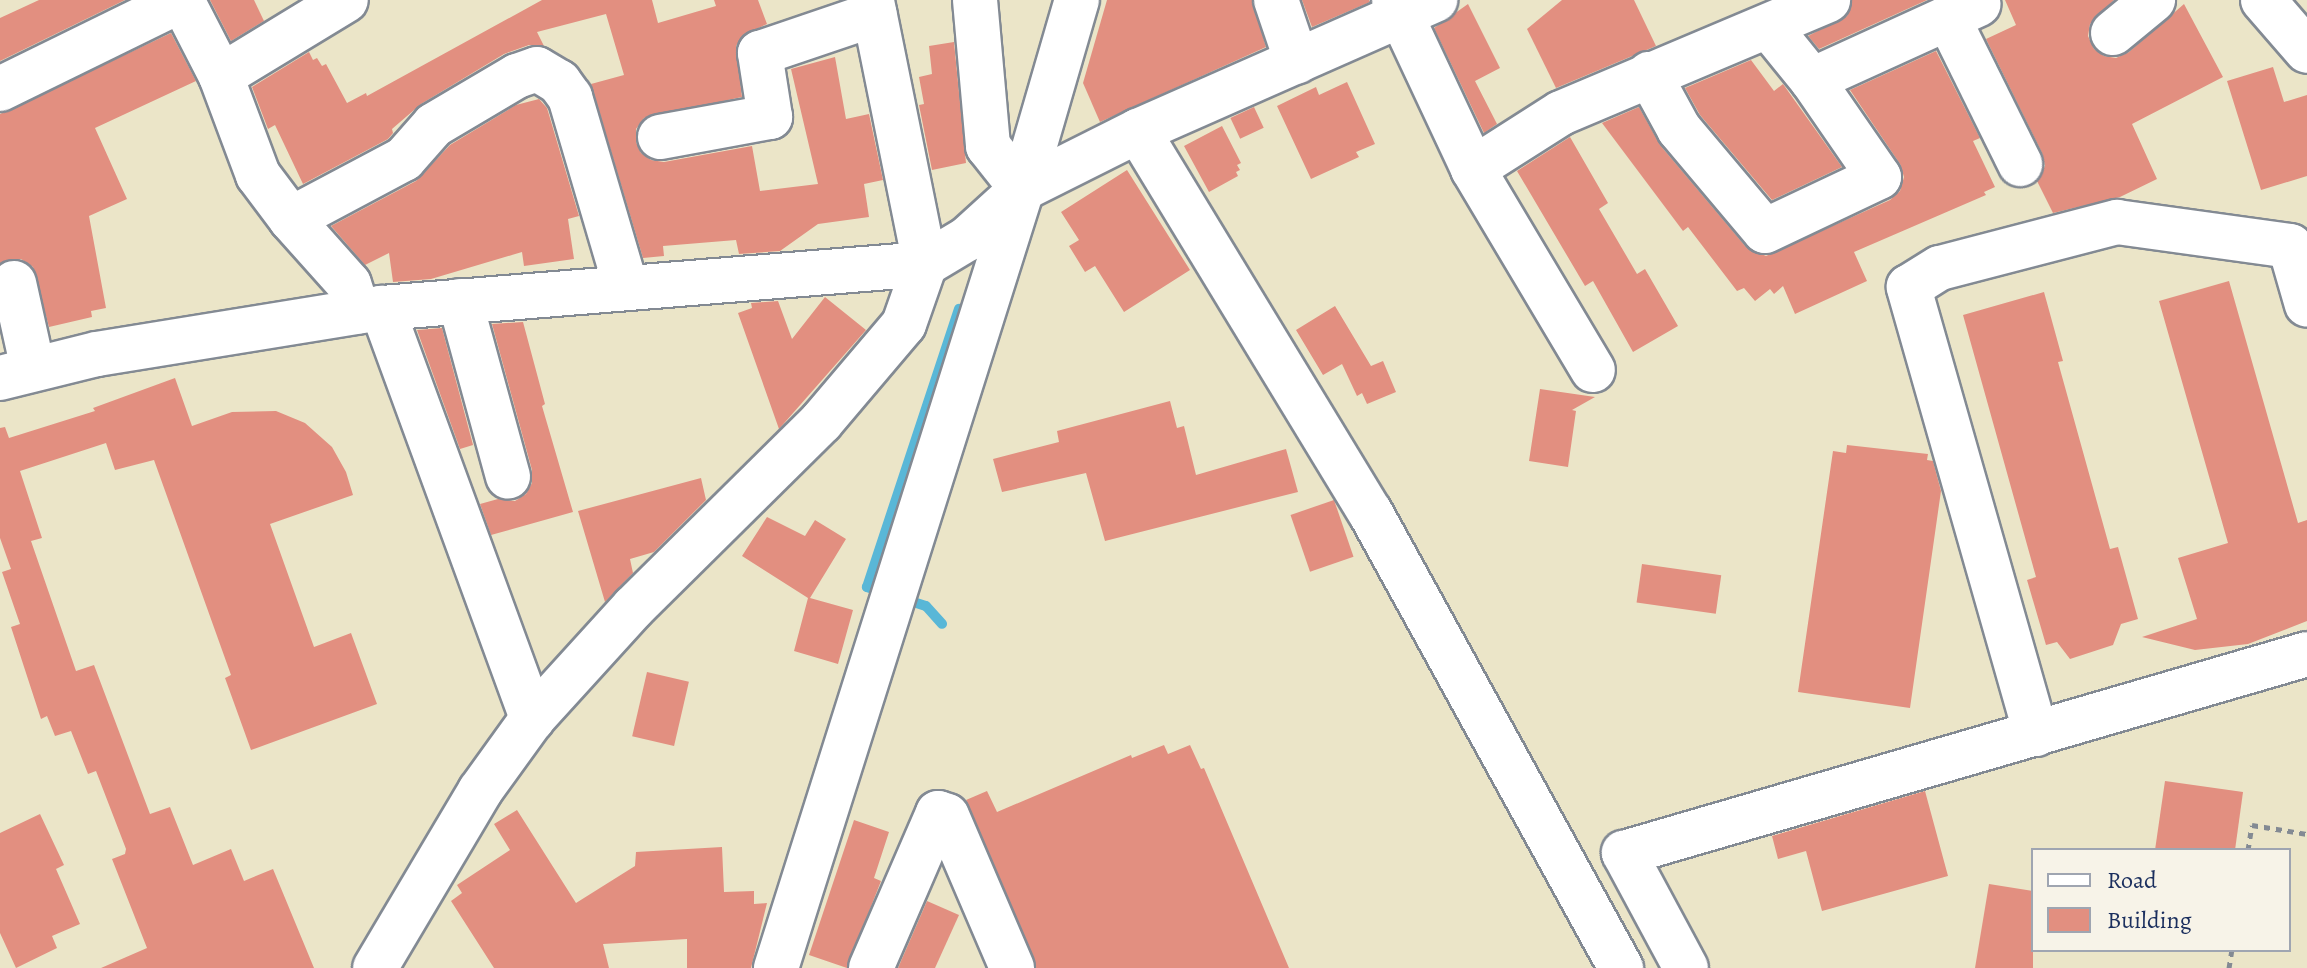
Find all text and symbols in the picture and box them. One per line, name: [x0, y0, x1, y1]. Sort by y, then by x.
legend: [2031, 848, 2291, 952]
text: Road: [2107, 864, 2157, 896]
text: Building: [2107, 904, 2192, 936]

